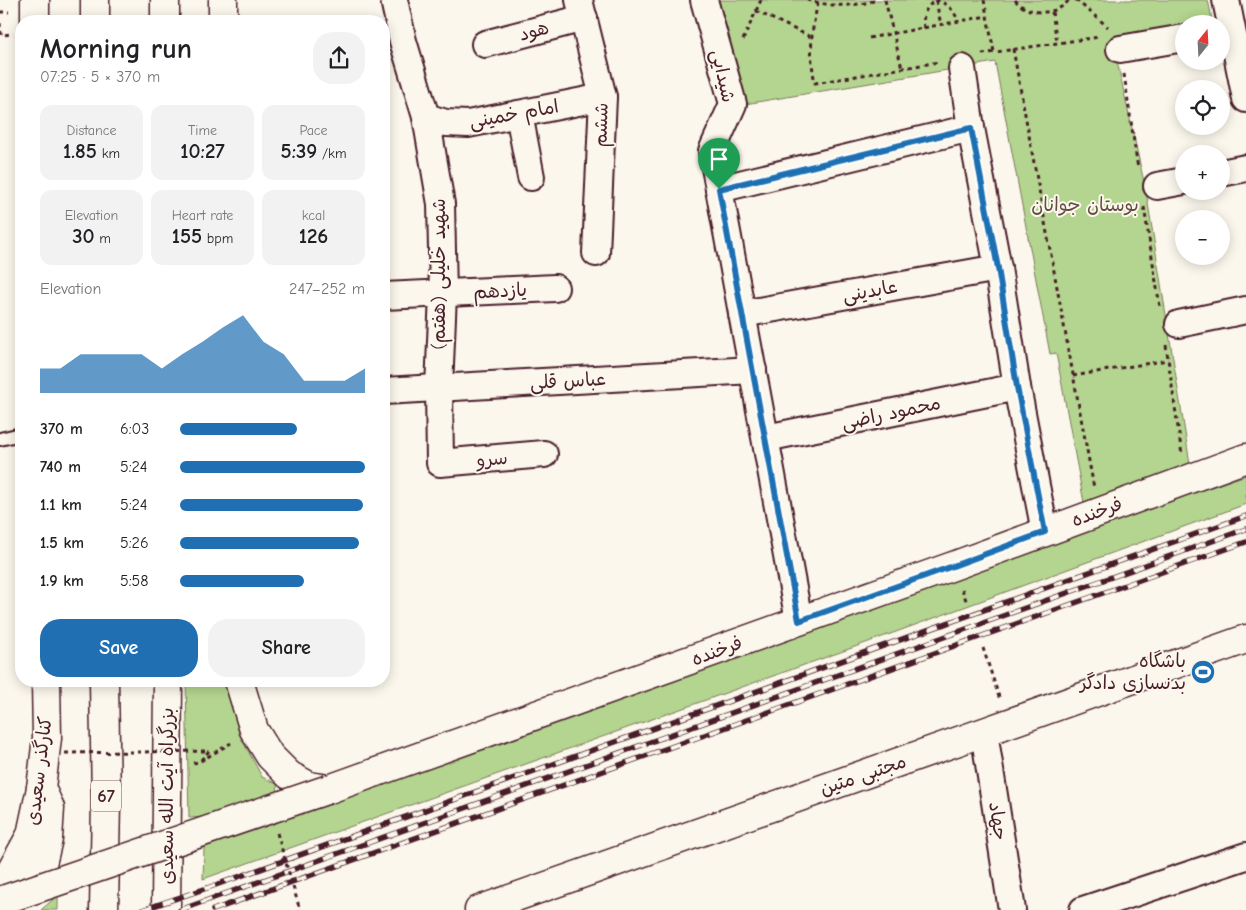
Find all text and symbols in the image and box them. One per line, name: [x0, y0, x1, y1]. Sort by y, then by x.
north arrow: [1175, 15, 1230, 70]
map controls: [1175, 15, 1230, 265]
street label: هود: [517, 16, 551, 46]
button: share: [313, 32, 365, 84]
text: Morning run: [40, 33, 192, 65]
street label: شیدایی: [706, 48, 739, 105]
text: 07:25 · 5 × 370 m: [40, 68, 160, 86]
button: locate: [1175, 80, 1230, 135]
street label: امام خمینی: [467, 95, 561, 136]
street label: ششم: [589, 102, 616, 148]
text: Distance: [66, 122, 117, 139]
text: Time: [188, 122, 217, 139]
text: Pace: [299, 122, 328, 139]
pin: [698, 138, 740, 189]
text: 1.85: [63, 139, 97, 163]
text: 10:27: [180, 139, 225, 163]
text: 5:39: [281, 139, 317, 163]
text: km: [97, 145, 120, 162]
text: /km: [317, 145, 346, 162]
icon: arrive: [705, 145, 733, 173]
button: +: [1175, 145, 1230, 200]
park label: بوستان جوانان: [1031, 194, 1139, 216]
street label: شهید خلیلی (هفتم): [428, 198, 453, 350]
text: Elevation: [65, 207, 118, 224]
text: Heart rate: [172, 207, 233, 224]
text: kcal: [302, 207, 325, 224]
button: −: [1175, 210, 1230, 265]
text: 30: [72, 224, 95, 248]
text: 155: [172, 224, 202, 248]
text: 126: [299, 224, 328, 248]
text: m: [95, 230, 111, 247]
text: bpm: [202, 230, 233, 247]
street label: عابدینی: [841, 275, 899, 308]
street label: یازدهم: [473, 279, 528, 306]
text: Elevation: [40, 280, 101, 298]
text: 247–252 m: [289, 280, 365, 298]
street label: عباس قلی: [529, 368, 607, 395]
street label: محمود راضی: [839, 392, 943, 435]
text: 370 m: [40, 420, 83, 438]
text: 6:03: [120, 420, 149, 438]
street label: سرو: [474, 447, 509, 472]
text: 740 m: [40, 458, 81, 476]
text: 5:24: [120, 458, 148, 476]
street label: فرخنده: [1069, 493, 1125, 531]
text: 1.1 km: [40, 496, 82, 514]
text: 5:24: [120, 496, 148, 514]
text: 1.5 km: [40, 534, 84, 552]
text: 5:26: [120, 534, 149, 552]
text: 1.9 km: [40, 572, 84, 590]
text: 5:58: [120, 572, 148, 590]
button: Save: [40, 619, 198, 677]
button: Share: [208, 619, 365, 677]
street label: فرخنده: [689, 632, 745, 670]
place label: باشگاه بدنسازی دادگر: [1078, 650, 1186, 694]
sports icon: باشگاه بدنسازی دادگر: [1190, 659, 1216, 685]
street label: بزرگراه آیت الله سعیدی: [156, 708, 178, 884]
street label: کنارگذر سعیدی: [21, 715, 57, 827]
street label: مجتبی متین: [817, 750, 909, 801]
road number: 67: [91, 780, 121, 811]
street label: جهاد: [984, 800, 1012, 842]

